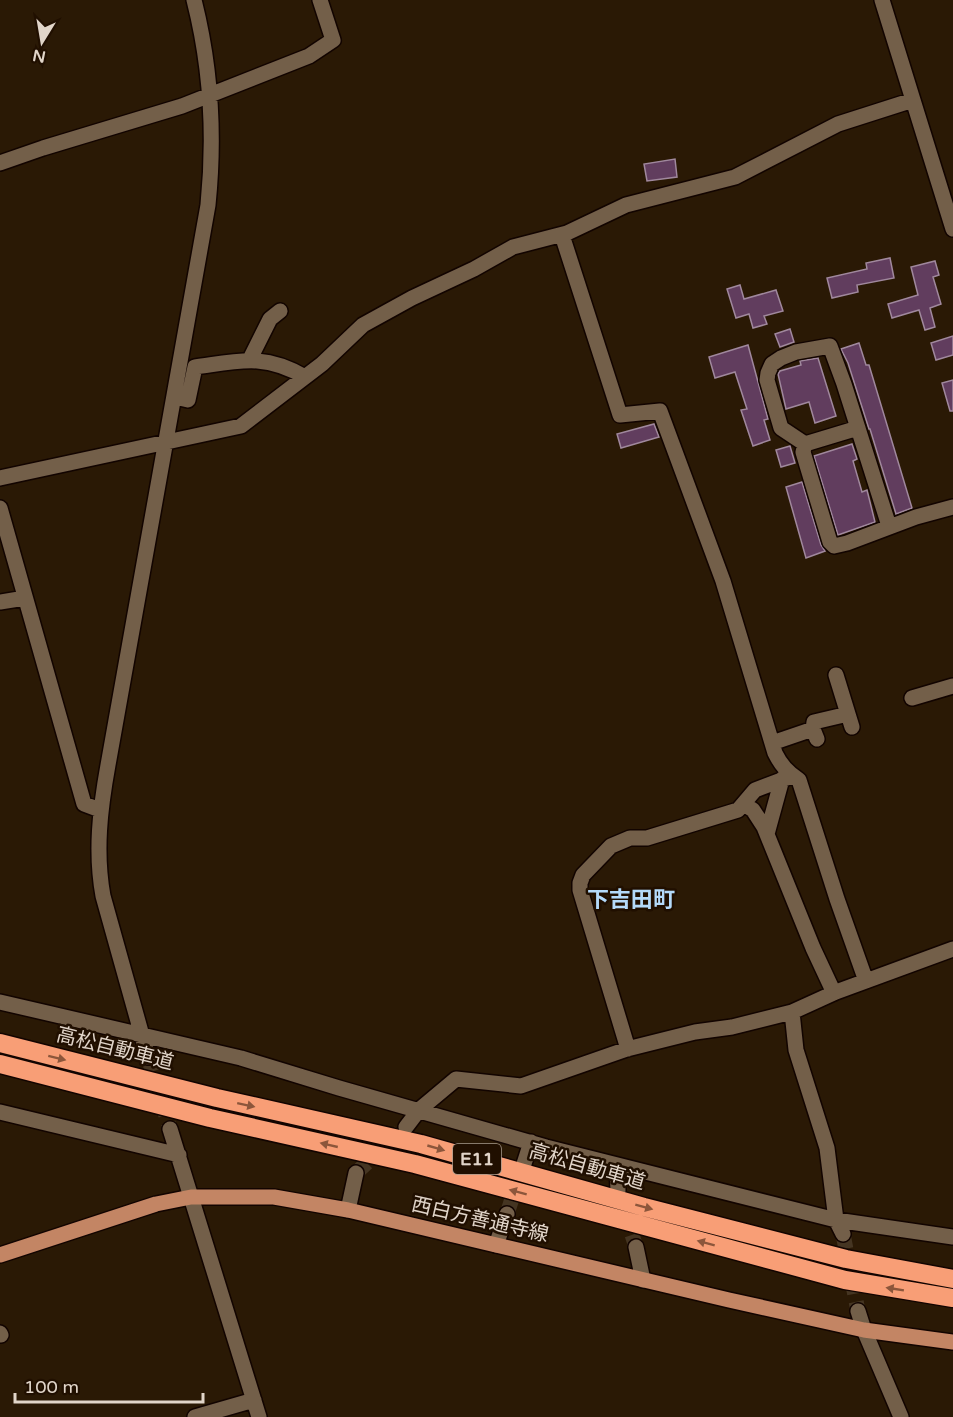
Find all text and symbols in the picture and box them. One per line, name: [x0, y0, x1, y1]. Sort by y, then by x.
north arrow: [12, 12, 72, 72]
text: N: [31, 45, 48, 67]
district label: 下吉田町: [587, 887, 675, 913]
street label: 高松自動車道: [54, 1023, 176, 1075]
one-way arrow: [48, 1053, 66, 1063]
one-way arrow: [237, 1101, 256, 1110]
one-way arrow: [319, 1139, 338, 1149]
street label: 高松自動車道: [526, 1139, 648, 1195]
one-way arrow: [427, 1144, 445, 1153]
road number: E11: [453, 1144, 501, 1174]
one-way arrow: [509, 1187, 527, 1196]
street label: 西白方善通寺線: [409, 1193, 551, 1247]
one-way arrow: [635, 1202, 653, 1212]
one-way arrow: [697, 1238, 715, 1247]
one-way arrow: [886, 1284, 905, 1293]
scale bar: [15, 1366, 202, 1404]
text: 100 m: [24, 1376, 79, 1398]

